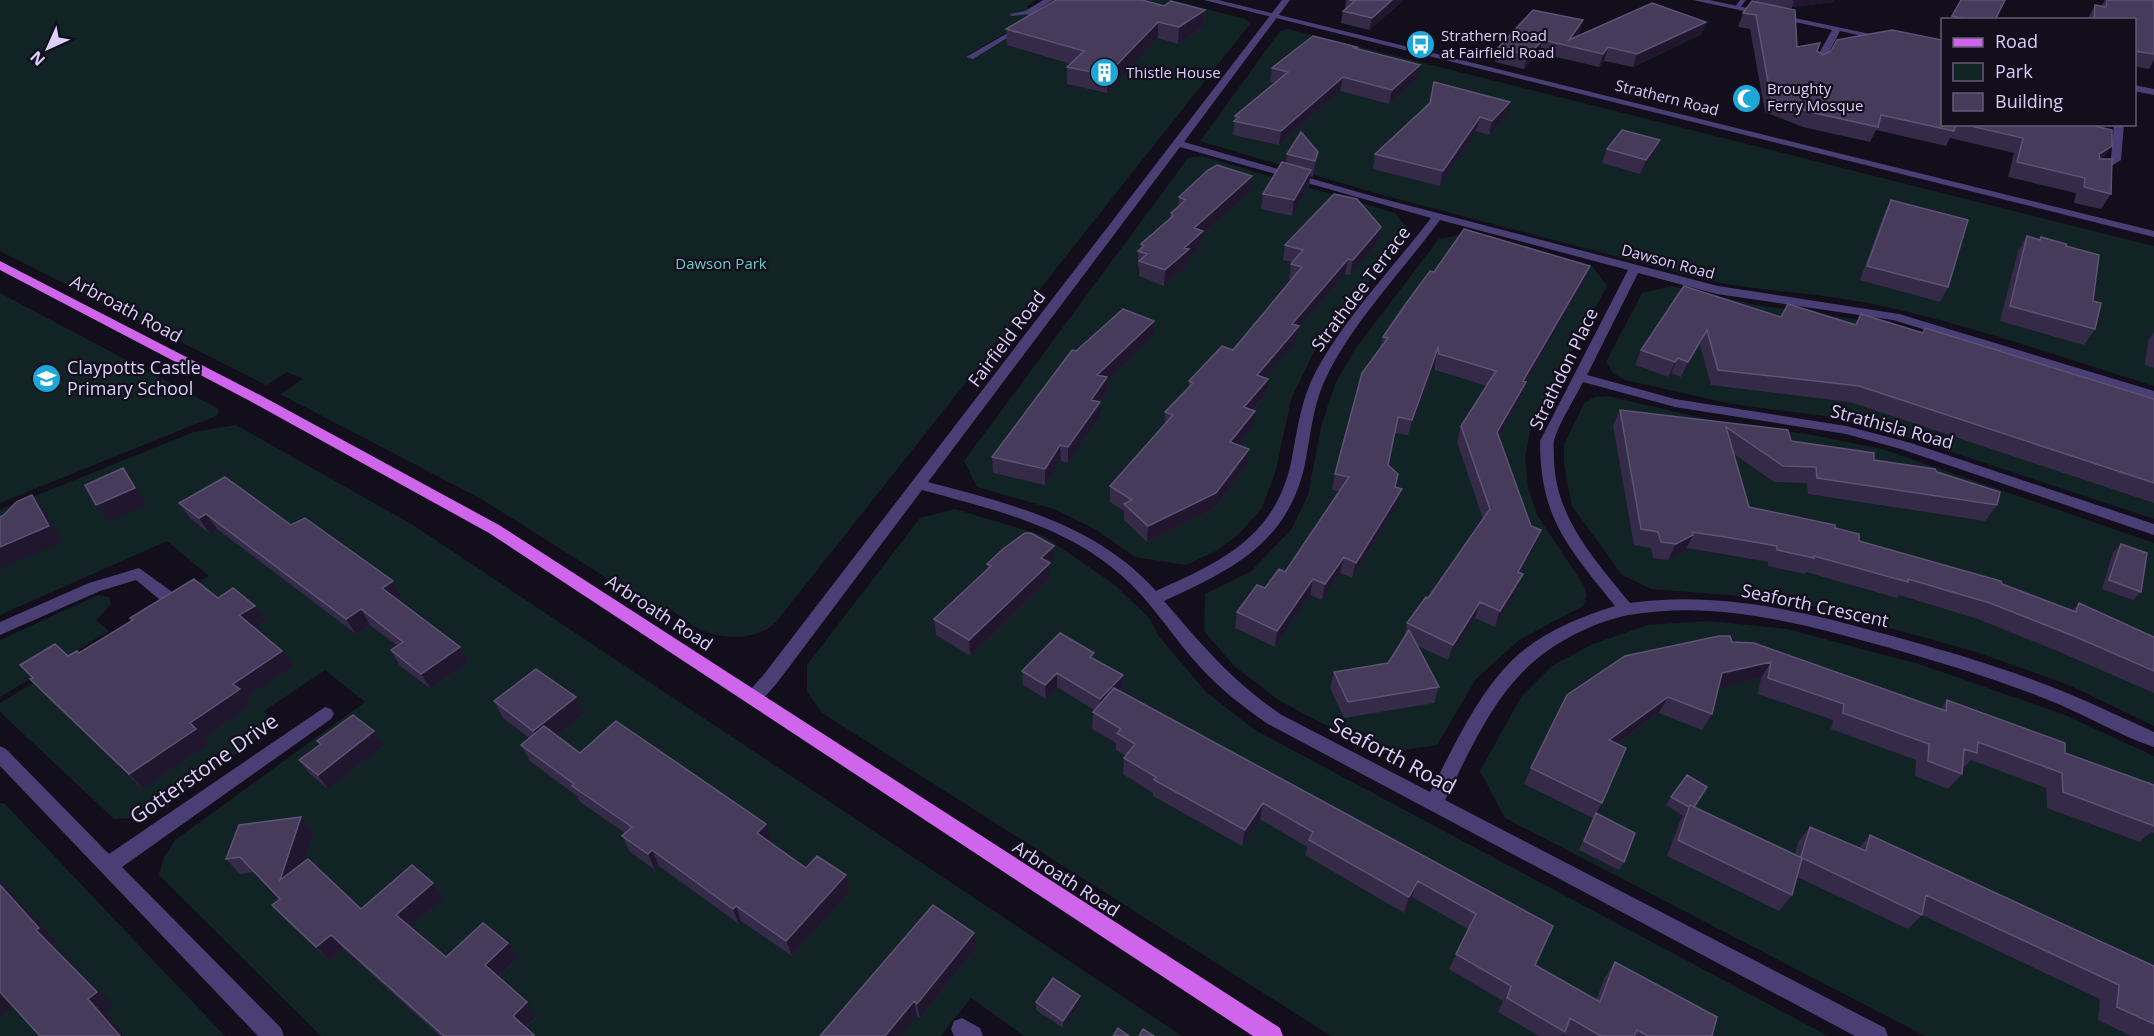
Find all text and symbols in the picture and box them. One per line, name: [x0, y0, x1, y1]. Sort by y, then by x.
north arrow: [18, 18, 78, 78]
legend: [1941, 18, 2136, 126]
place label: Strathern Road at Fairfield Road: [1441, 25, 1554, 62]
bus stop icon: Strathern Road at Fairfield Road: [1404, 29, 1436, 61]
text: Road: [1995, 29, 2038, 53]
text: N: [25, 46, 50, 71]
building icon: Thistle House: [1089, 57, 1121, 89]
text: Park: [1995, 59, 2033, 83]
place label: Thistle House: [1126, 62, 1221, 82]
street label: Strathern Road: [1613, 75, 1721, 120]
place label: Broughty Ferry Mosque: [1767, 78, 1863, 115]
mosque icon: Broughty Ferry Mosque: [1730, 82, 1762, 114]
text: Building: [1995, 89, 2063, 113]
street label: Strathdee Terrace: [1305, 221, 1415, 356]
street label: Dawson Road: [1619, 239, 1717, 283]
park label: Dawson Park: [675, 253, 767, 273]
street label: Arbroath Road: [67, 269, 186, 348]
street label: Fairfield Road: [962, 285, 1050, 392]
street label: Strathdon Place: [1523, 304, 1603, 433]
place label: Claypotts Castle Primary School: [67, 355, 201, 400]
school or university icon: Claypotts Castle Primary School: [30, 362, 62, 394]
street label: Strathisla Road: [1828, 398, 1956, 454]
street label: Arbroath Road: [601, 569, 718, 656]
street label: Seaforth Crescent: [1739, 578, 1891, 632]
street label: Gotterstone Drive: [124, 707, 283, 830]
street label: Seaforth Road: [1325, 710, 1461, 800]
street label: Arbroath Road: [1008, 835, 1125, 922]

